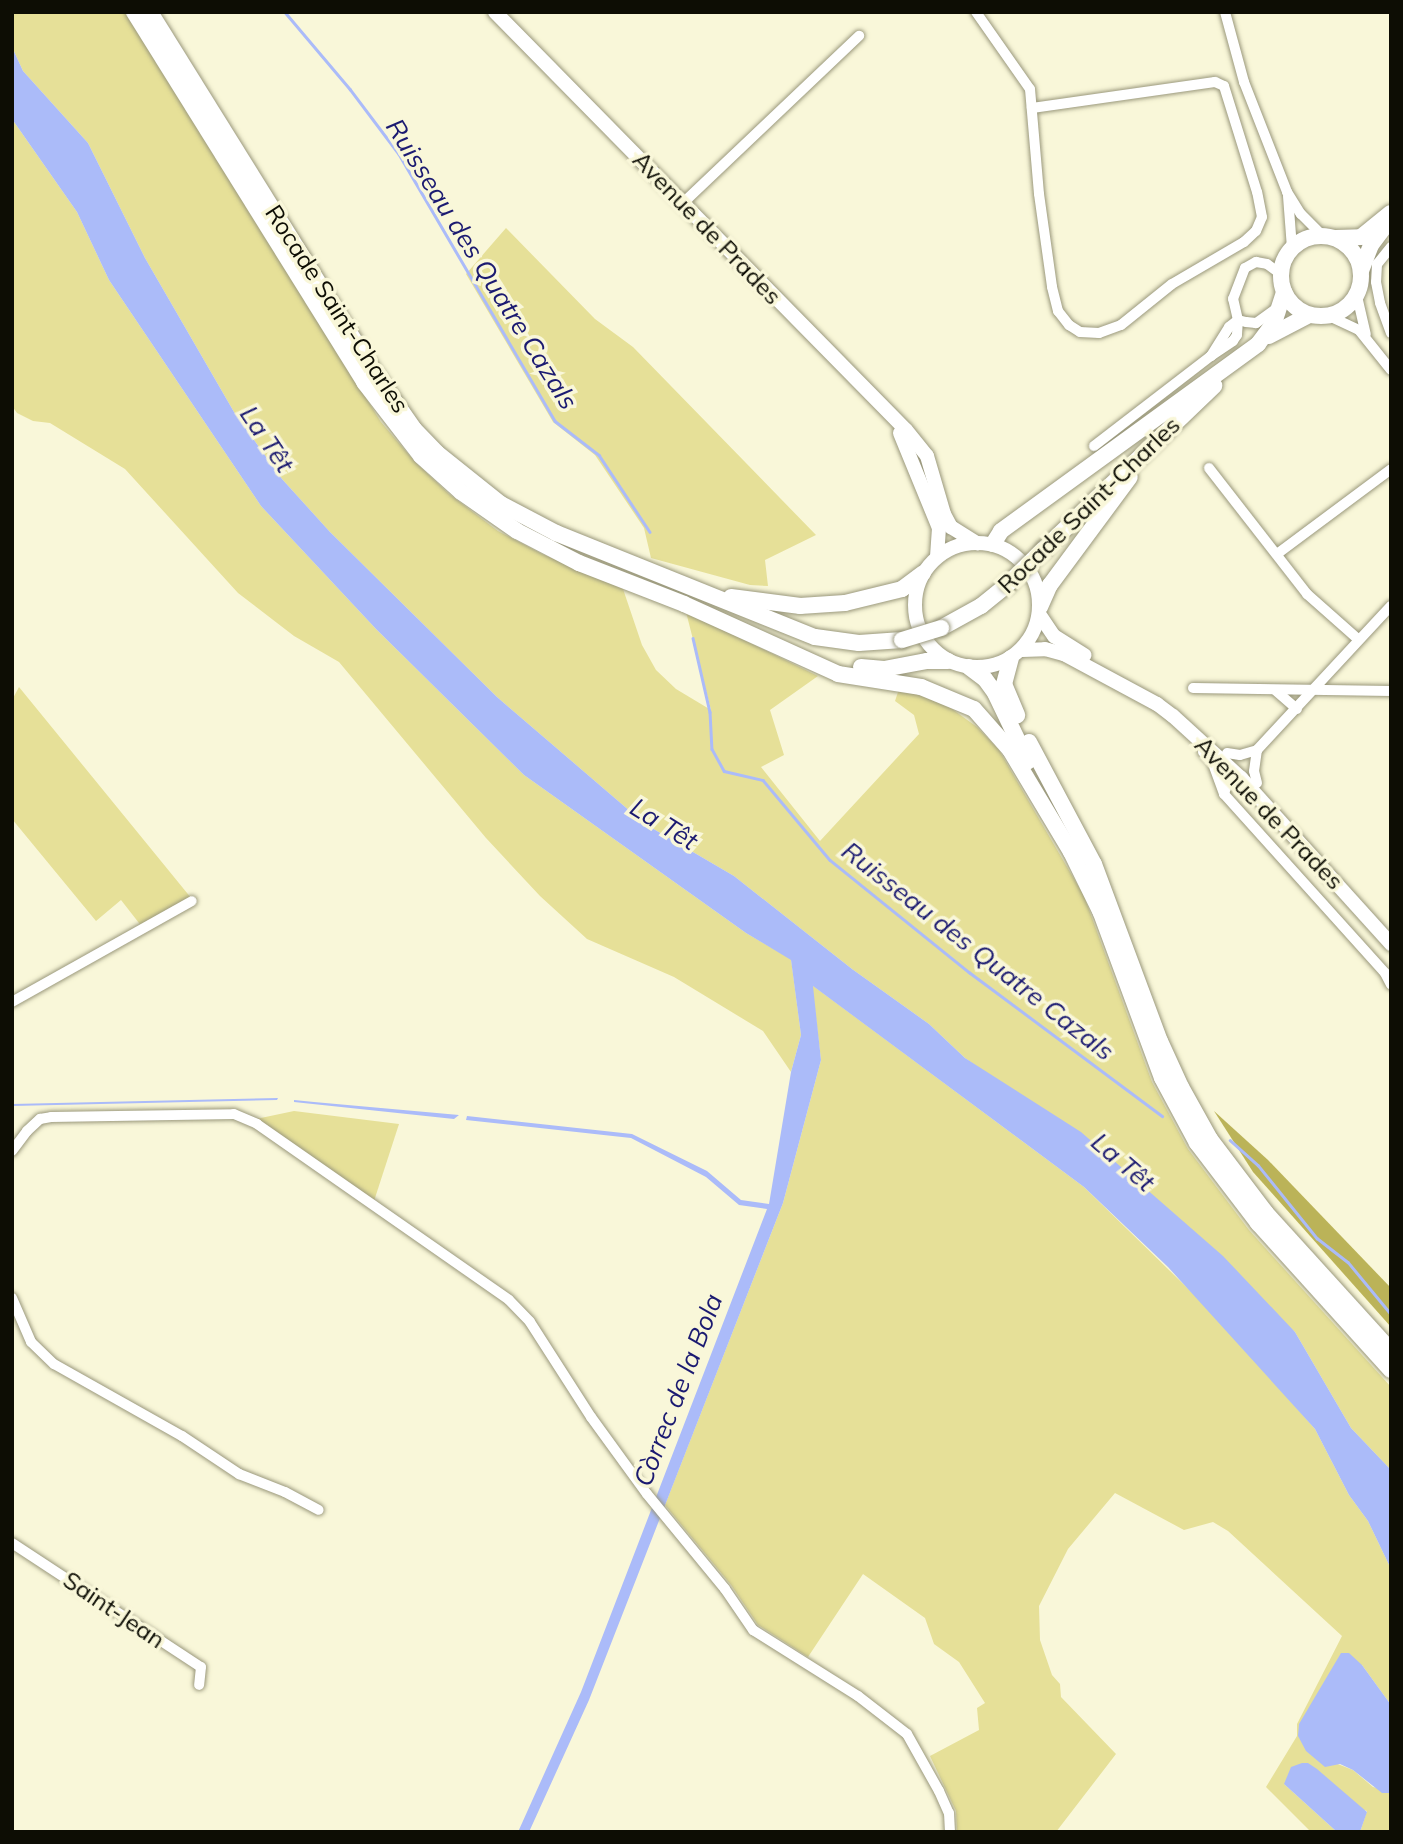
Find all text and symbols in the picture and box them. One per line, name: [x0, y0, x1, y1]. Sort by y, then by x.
water label: Ruisseau des Quatre Cazals: [380, 113, 584, 415]
street label: Avenue de Prades: [627, 146, 787, 310]
street label: Rocade Saint-Charles: [259, 200, 415, 418]
water label: La Têt: [234, 400, 300, 478]
street label: Rocade Saint-Charles: [992, 411, 1186, 599]
street label: Avenue de Prades: [1189, 731, 1349, 895]
water label: La Têt: [625, 791, 703, 857]
water label: Ruisseau des Quatre Cazals: [836, 835, 1120, 1067]
water label: La Têt: [1085, 1126, 1161, 1198]
water label: Còrrec de la Bola: [627, 1289, 729, 1491]
street label: Saint-Jean: [58, 1566, 170, 1654]

